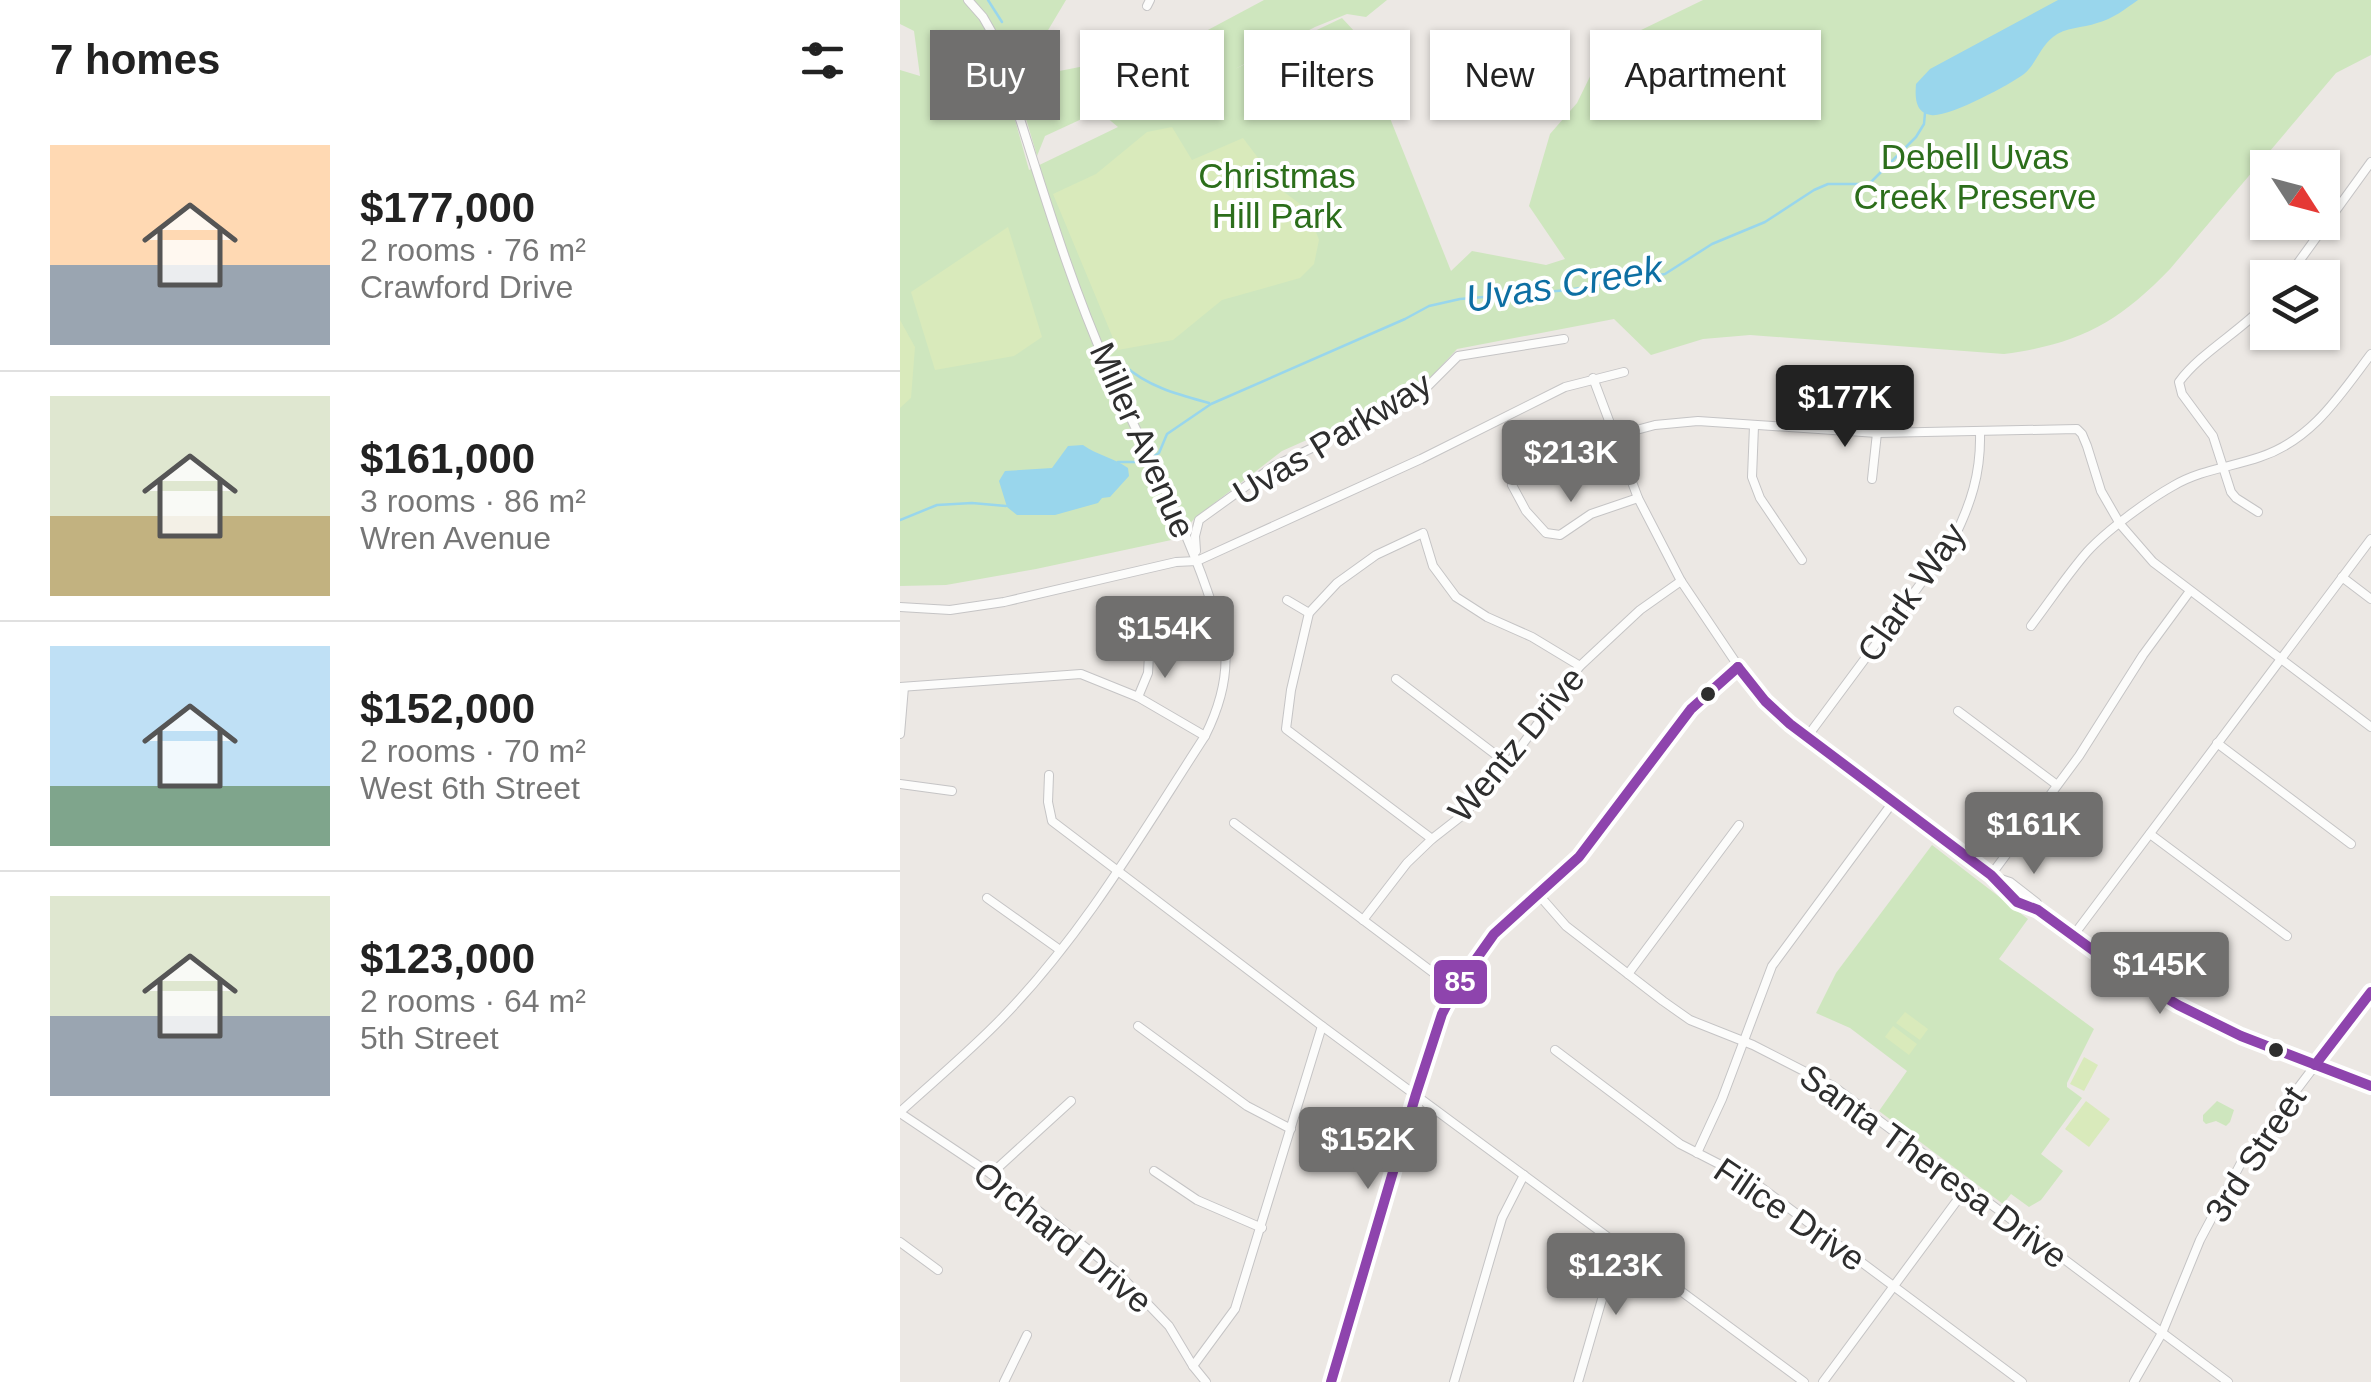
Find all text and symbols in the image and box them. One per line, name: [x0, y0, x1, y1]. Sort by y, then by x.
chip: Buy: [930, 30, 1060, 120]
chip: Rent: [1080, 30, 1224, 120]
chip: Filters: [1244, 30, 1410, 120]
chip: New: [1430, 30, 1570, 120]
chip: Apartment: [1590, 30, 1821, 120]
icon: filters: [795, 33, 850, 88]
text: 7 homes: [50, 36, 220, 83]
park label: Debell Uvas Creek Preserve: [1853, 137, 2097, 216]
north arrow: [2250, 150, 2340, 240]
map controls: [2250, 150, 2340, 350]
park label: Christmas Hill Park: [1198, 156, 1356, 235]
text: $177,000: [360, 184, 535, 231]
icon: home: [130, 185, 250, 305]
text: 2 rooms · 76 m²: [360, 232, 586, 268]
water label: Uvas Creek: [1463, 247, 1667, 320]
button: layers: [2250, 260, 2340, 350]
text: Crawford Drive: [360, 269, 573, 305]
street label: Miller Avenue: [1083, 336, 1203, 544]
street label: Uvas Parkway: [1226, 363, 1438, 512]
pin: $177K: [1775, 365, 1915, 450]
text: $177K: [1798, 379, 1892, 415]
pin: $213K: [1501, 420, 1641, 505]
text: $213K: [1524, 434, 1618, 470]
text: $161,000: [360, 435, 535, 482]
icon: home: [130, 436, 250, 556]
text: 3 rooms · 86 m²: [360, 483, 586, 519]
street label: Clark Way: [1849, 515, 1973, 669]
text: Wren Avenue: [360, 520, 551, 556]
pin: $154K: [1095, 596, 1235, 681]
text: $154K: [1118, 610, 1212, 646]
street label: Wentz Drive: [1440, 659, 1592, 829]
unlabelled marker: [1698, 684, 1718, 704]
text: $152,000: [360, 685, 535, 732]
icon: home: [130, 686, 250, 806]
text: 2 rooms · 70 m²: [360, 733, 586, 769]
text: West 6th Street: [360, 770, 580, 806]
pin: $161K: [1964, 792, 2104, 877]
text: $161K: [1987, 806, 2081, 842]
pin: $145K: [2090, 932, 2230, 1017]
text: $123,000: [360, 935, 535, 982]
icon: home: [130, 936, 250, 1056]
text: $145K: [2113, 946, 2207, 982]
line badge: 85: [1432, 958, 1489, 1006]
text: 85: [1444, 966, 1476, 997]
text: 2 rooms · 64 m²: [360, 983, 586, 1019]
text: 5th Street: [360, 1020, 499, 1056]
unlabelled marker: [2266, 1040, 2286, 1060]
street label: Santa Theresa Drive: [1793, 1056, 2075, 1276]
street label: 3rd Street: [2197, 1079, 2313, 1229]
pin: $152K: [1298, 1107, 1438, 1192]
text: $152K: [1321, 1121, 1415, 1157]
street label: Filice Drive: [1707, 1149, 1873, 1279]
street label: Orchard Drive: [966, 1153, 1160, 1321]
pin: $123K: [1546, 1233, 1686, 1318]
text: $123K: [1569, 1247, 1663, 1283]

